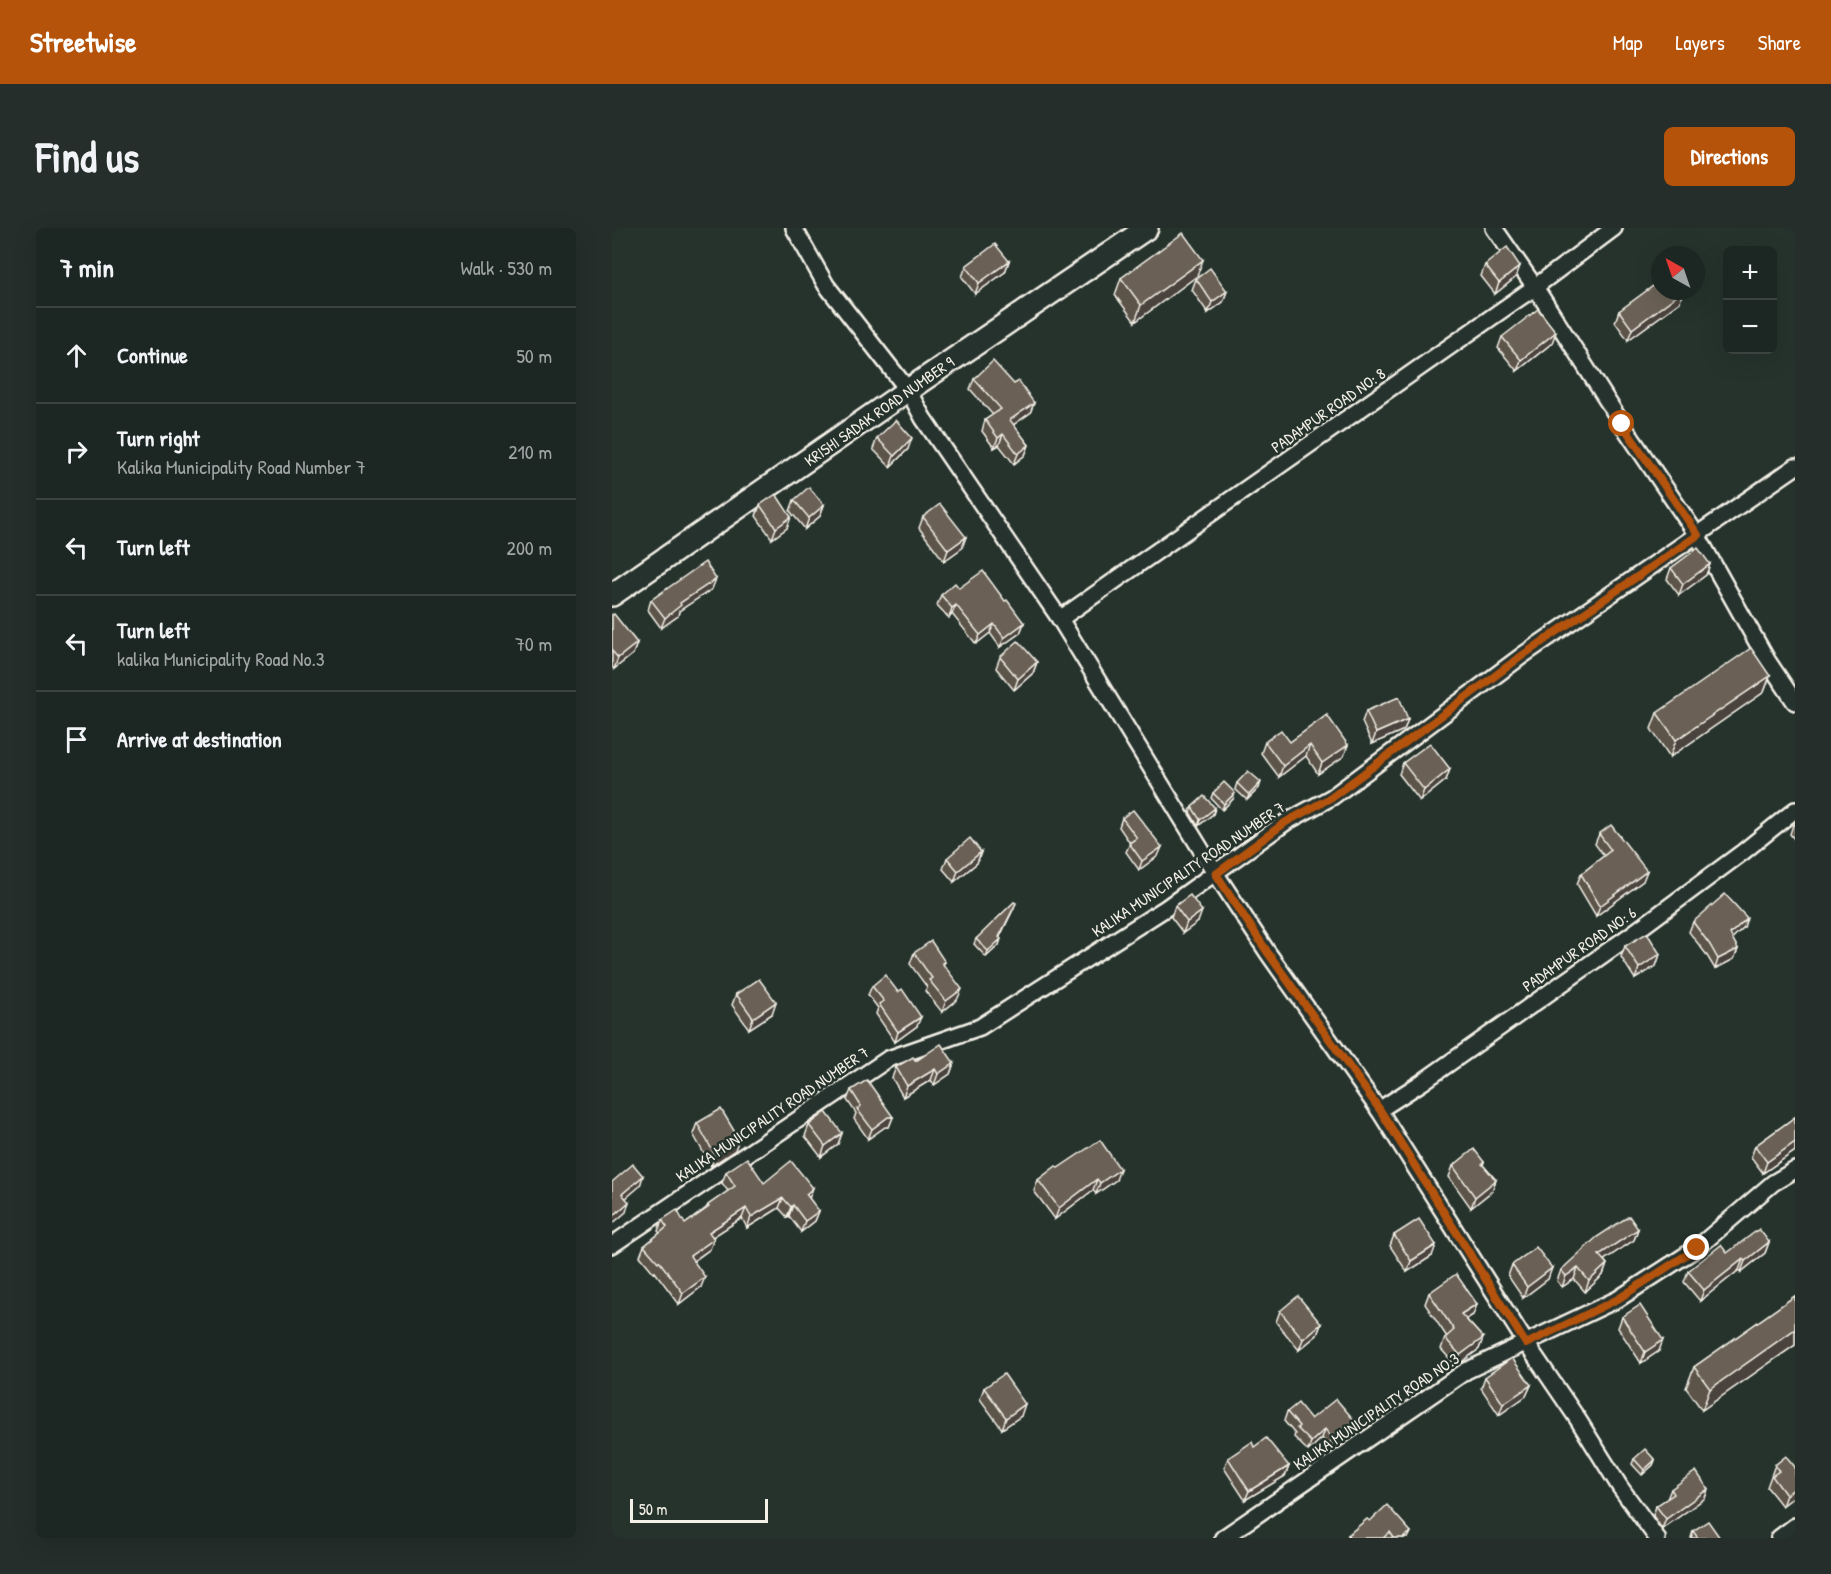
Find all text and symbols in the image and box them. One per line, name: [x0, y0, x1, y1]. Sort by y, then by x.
text: Streetwise: [30, 23, 136, 61]
text: Map: [1613, 28, 1642, 57]
text: Layers: [1675, 28, 1725, 57]
text: Share: [1758, 28, 1801, 57]
button: Directions: [1664, 127, 1795, 186]
text: Find us: [36, 128, 139, 185]
north arrow: [1651, 246, 1705, 300]
map controls: [1723, 246, 1777, 354]
button: +: [1723, 246, 1777, 300]
text: 7 min: [60, 250, 114, 285]
text: Walk · 530 m: [460, 254, 552, 281]
button: −: [1723, 300, 1777, 354]
icon: ahead: [60, 339, 93, 372]
text: Continue: [117, 340, 188, 370]
text: 50 m: [516, 342, 552, 369]
street label: KRISHI SADAK ROAD NUMBER 9: [800, 351, 958, 471]
street label: PADAMPUR ROAD NO: 8: [1266, 362, 1390, 458]
route start: [1608, 410, 1634, 436]
text: Turn right: [117, 423, 200, 453]
icon: right: [60, 435, 93, 468]
text: 210 m: [508, 438, 552, 465]
text: Kalika Municipality Road Number 7: [117, 453, 366, 480]
icon: left: [60, 531, 93, 564]
text: Turn left: [117, 532, 190, 562]
text: 200 m: [507, 534, 552, 561]
text: Turn left: [117, 615, 190, 645]
icon: left: [60, 627, 93, 660]
text: 70 m: [515, 630, 552, 657]
text: kalika Municipality Road No.3: [117, 645, 325, 672]
icon: arrive: [60, 723, 93, 756]
text: Arrive at destination: [117, 724, 282, 754]
street label: KALIKA MUNICIPALITY ROAD NUMBER 7: [1087, 796, 1289, 942]
street label: PADAMPUR ROAD NO: 6: [1518, 901, 1640, 997]
street label: KALIKA MUNICIPALITY ROAD NUMBER 7: [671, 1041, 873, 1187]
route end: [1683, 1234, 1709, 1260]
street label: KALIKA MUNICIPALITY ROAD NO.3: [1289, 1347, 1463, 1475]
scale bar: [630, 1496, 768, 1524]
text: 50 m: [639, 1498, 668, 1520]

